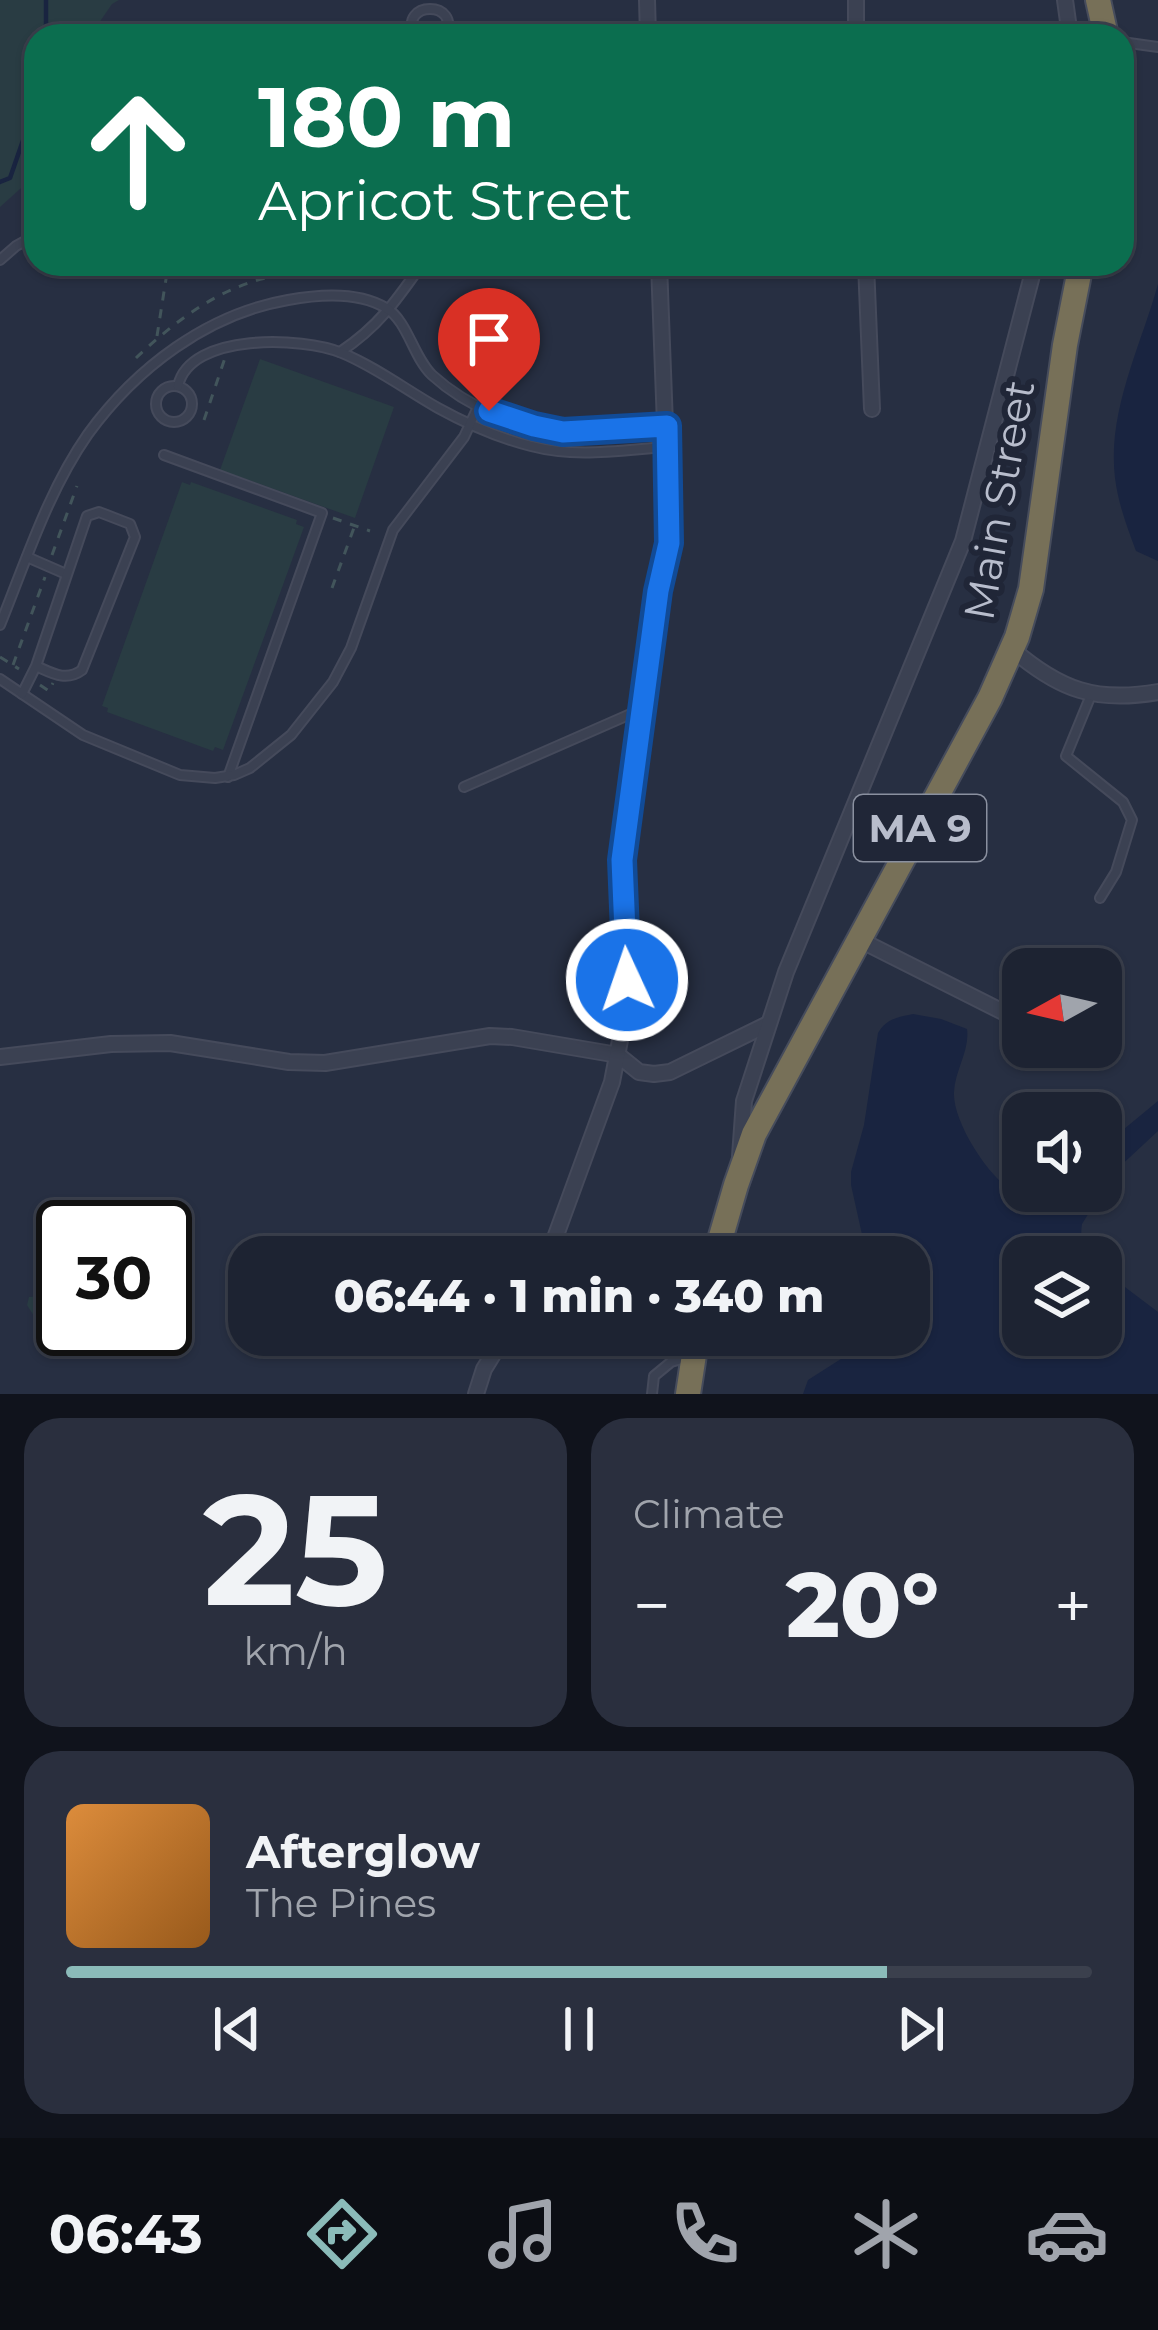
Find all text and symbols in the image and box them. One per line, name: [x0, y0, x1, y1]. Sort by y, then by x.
text: 180 m: [258, 66, 515, 168]
icon: ahead: [60, 72, 216, 228]
text: Apricot Street: [258, 168, 632, 234]
pin: [438, 288, 540, 411]
icon: arrive: [456, 306, 522, 372]
street label: Main Street: [952, 376, 1046, 624]
road number: MA 9: [854, 795, 986, 861]
position arrow: [564, 917, 690, 1043]
north arrow: [1002, 948, 1122, 1068]
map controls: [1002, 948, 1122, 1356]
button: sound: [1002, 1092, 1122, 1212]
speed limit sign: 30: [36, 1200, 192, 1356]
button: layers: [1002, 1236, 1122, 1356]
text: 06:44 · 1 min · 340 m: [334, 1268, 824, 1323]
text: 25: [203, 1454, 388, 1644]
text: Climate: [633, 1490, 785, 1538]
text: 20°: [786, 1550, 939, 1660]
text: −: [633, 1565, 671, 1646]
text: +: [1054, 1565, 1092, 1646]
text: km/h: [243, 1627, 348, 1675]
text: Afterglow: [246, 1824, 480, 1879]
text: The Pines: [246, 1879, 436, 1927]
icon: previous: [204, 1996, 270, 2062]
icon: pause: [546, 1996, 612, 2062]
icon: next: [888, 1996, 954, 2062]
icon: directions: [300, 2192, 384, 2276]
icon: music: [481, 2192, 565, 2276]
icon: phone: [663, 2192, 747, 2276]
icon: climate: [844, 2192, 928, 2276]
icon: car: [1025, 2192, 1109, 2276]
text: 06:43: [49, 2201, 203, 2267]

